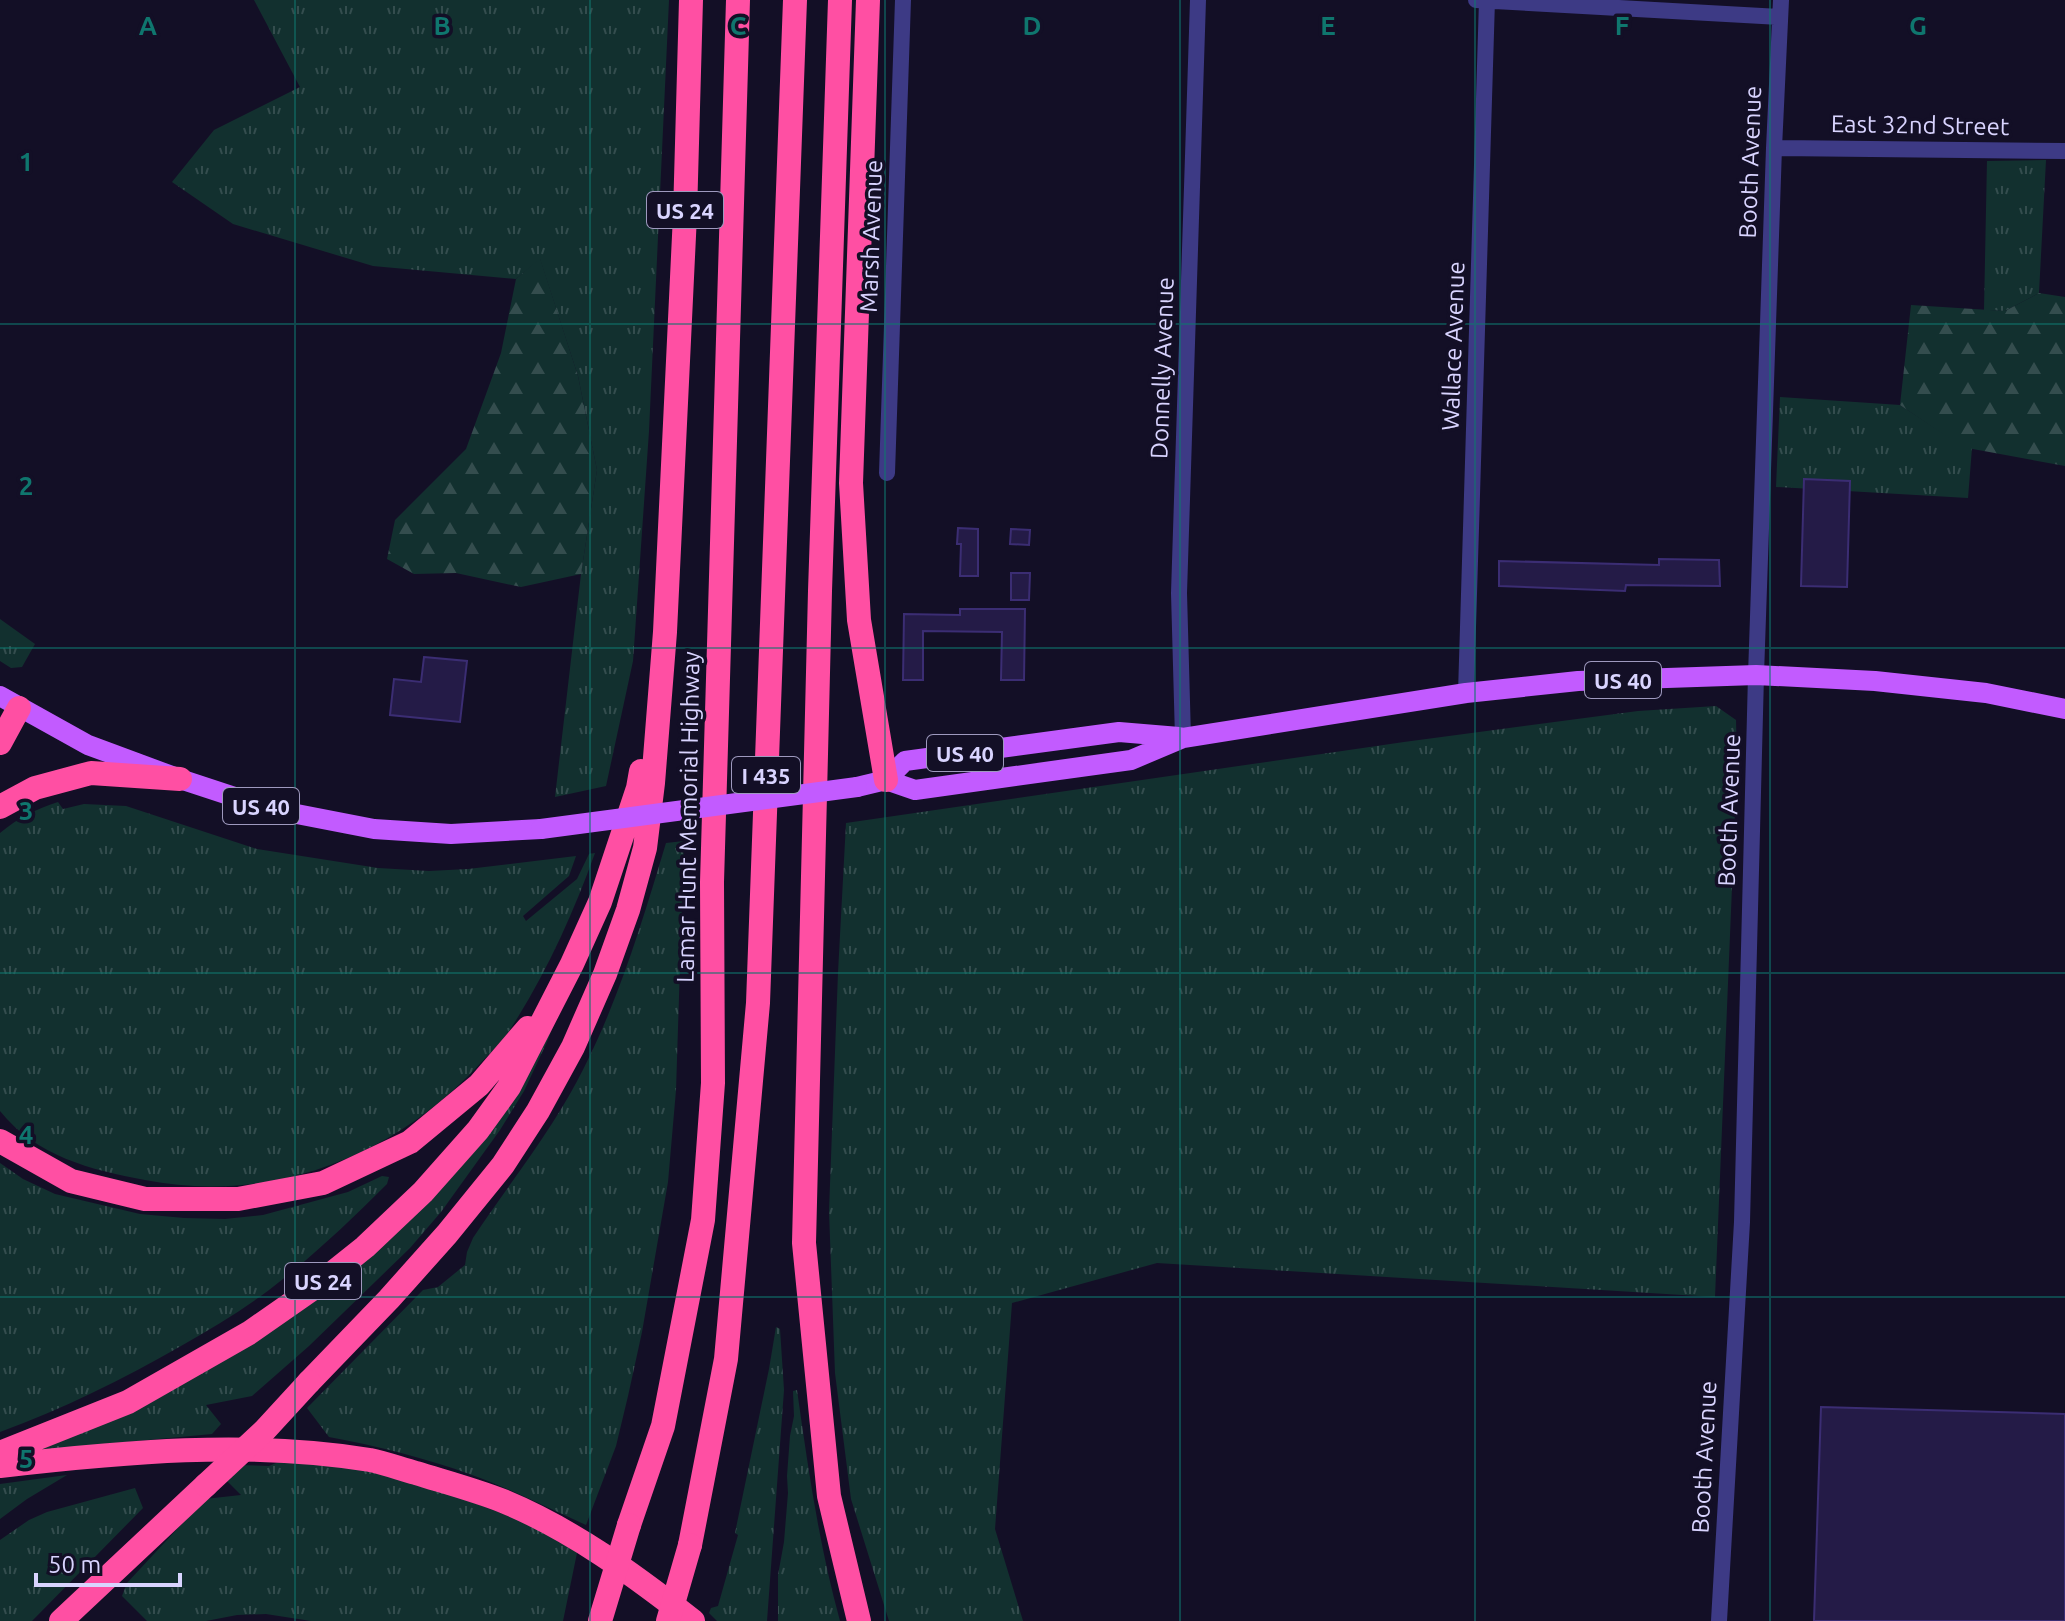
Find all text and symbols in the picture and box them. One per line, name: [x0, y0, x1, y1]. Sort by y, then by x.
text: A: [139, 11, 158, 40]
text: B: [433, 11, 451, 40]
text: C: [730, 11, 747, 40]
text: D: [1023, 11, 1041, 40]
text: E: [1320, 11, 1336, 40]
text: F: [1615, 11, 1629, 40]
text: G: [1909, 11, 1927, 40]
street label: Booth Avenue: [1734, 85, 1766, 239]
street label: East 32nd Street: [1831, 110, 2010, 140]
text: 1: [19, 147, 33, 176]
street label: Marsh Avenue: [855, 159, 887, 313]
road number: US 24: [647, 192, 723, 228]
street label: Wallace Avenue: [1437, 261, 1469, 431]
street label: Donnelly Avenue: [1145, 277, 1179, 459]
text: 2: [19, 471, 33, 500]
street label: Lamar Hunt Memorial Highway: [672, 651, 704, 983]
road number: US 40: [1585, 662, 1661, 698]
street label: Booth Avenue: [1713, 733, 1745, 887]
road number: US 40: [927, 735, 1003, 771]
road number: I 435: [732, 757, 800, 793]
road number: US 40: [223, 788, 299, 824]
text: 3: [19, 796, 33, 825]
text: 4: [19, 1120, 33, 1149]
road number: US 24: [285, 1263, 361, 1299]
street label: Booth Avenue: [1687, 1380, 1721, 1534]
text: 5: [19, 1444, 33, 1473]
scale bar: [36, 1537, 180, 1587]
text: 50 m: [48, 1551, 101, 1578]

